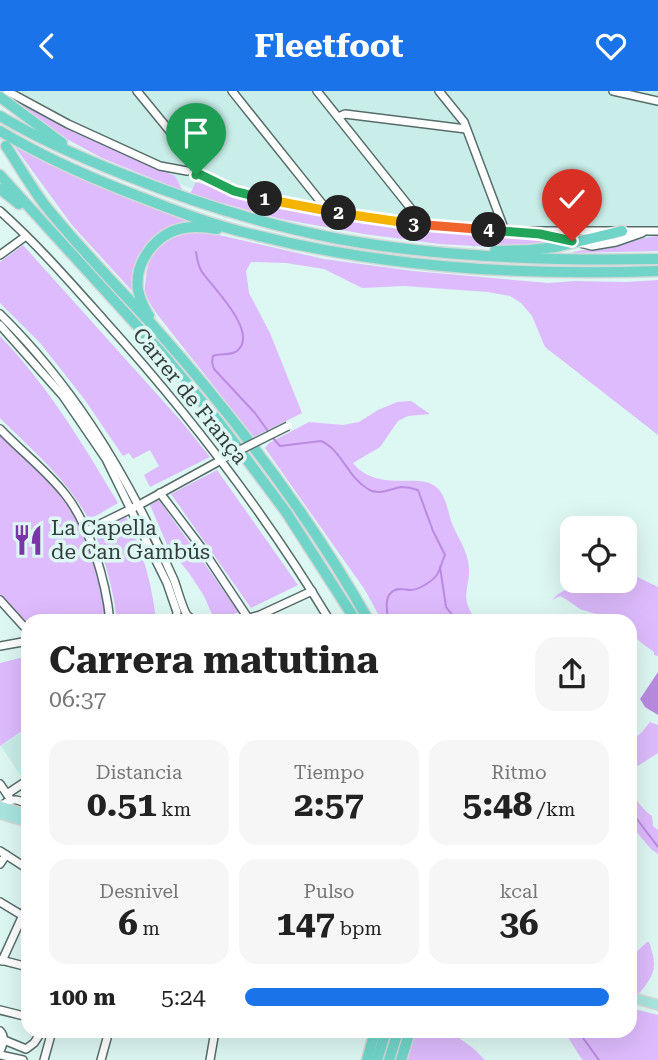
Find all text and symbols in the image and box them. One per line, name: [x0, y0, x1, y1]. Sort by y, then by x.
icon: back: [28, 27, 66, 65]
text: Fleetfoot: [254, 27, 404, 65]
icon: heart: [592, 27, 630, 65]
pin: [166, 103, 226, 175]
icon: arrive: [177, 114, 215, 152]
pin: [542, 169, 602, 241]
icon: check: [553, 180, 591, 218]
pin: 1: [247, 181, 282, 217]
text: 1: [259, 187, 270, 210]
pin: 2: [322, 195, 356, 231]
text: 2: [333, 201, 344, 224]
pin: 3: [396, 207, 432, 241]
text: 3: [408, 212, 419, 235]
pin: 4: [472, 213, 506, 247]
text: 4: [483, 218, 494, 241]
street label: Carrer de França: [128, 323, 253, 469]
place label: La Capella de Can Gambús: [51, 516, 210, 564]
map controls: [560, 516, 637, 593]
button: locate: [560, 516, 637, 593]
restaurant icon: La Capella de Can Gambús: [11, 523, 45, 557]
button: share: [535, 637, 609, 711]
text: Carrera matutina: [49, 638, 379, 682]
text: 06:37: [49, 686, 106, 713]
text: Distancia: [96, 761, 182, 784]
text: Tiempo: [294, 761, 364, 784]
text: Ritmo: [491, 761, 547, 784]
text: 0.51: [87, 784, 157, 825]
text: 2:57: [294, 784, 364, 825]
text: 5:48: [463, 784, 532, 825]
text: km: [157, 798, 191, 821]
text: /km: [532, 798, 575, 821]
text: Desnivel: [99, 880, 179, 903]
text: Pulso: [304, 880, 354, 903]
text: kcal: [500, 880, 538, 903]
text: 6: [118, 903, 138, 944]
text: 147: [276, 903, 335, 944]
text: 36: [499, 903, 539, 944]
text: m: [138, 917, 160, 940]
text: bpm: [335, 917, 382, 940]
text: 100 m: [49, 984, 116, 1011]
text: 5:24: [161, 984, 206, 1011]

